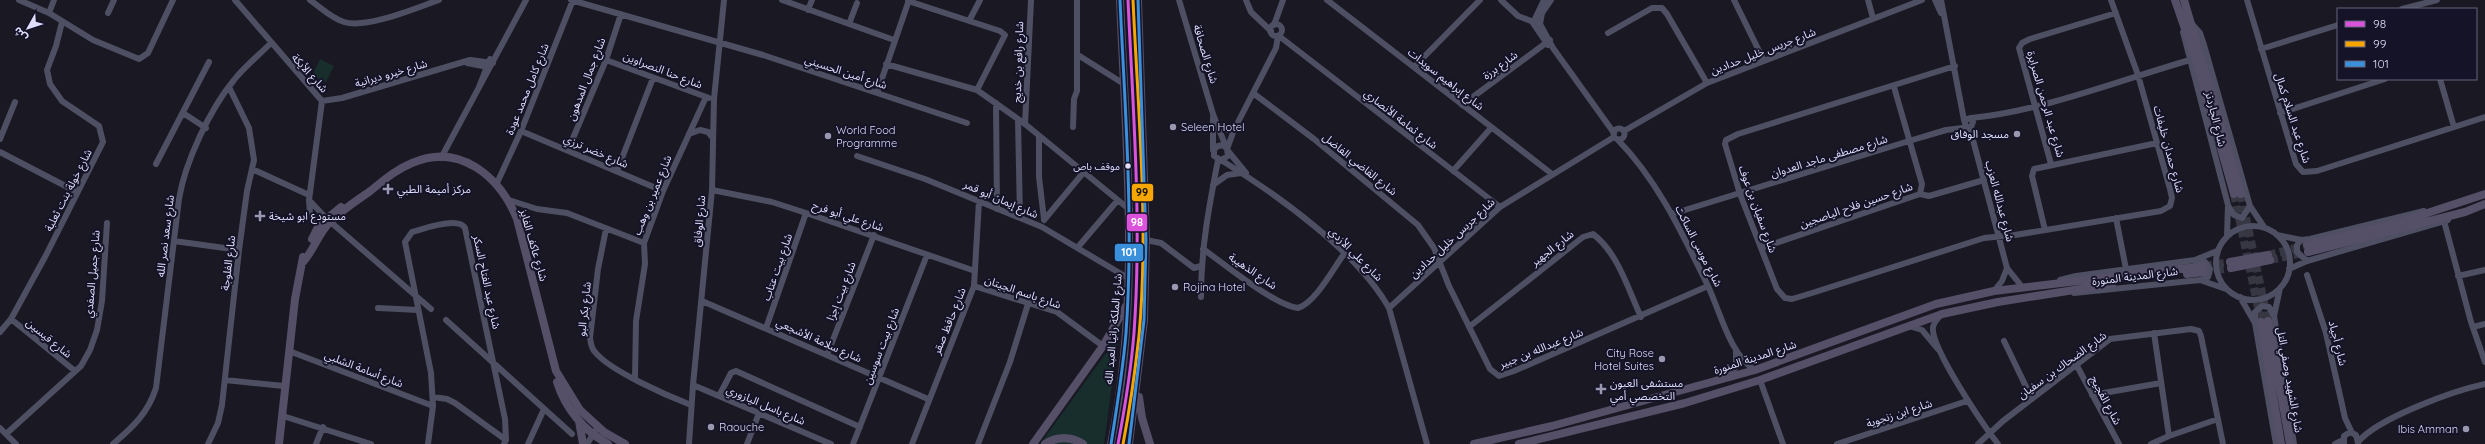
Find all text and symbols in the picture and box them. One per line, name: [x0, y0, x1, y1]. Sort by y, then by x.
north arrow: [8, 8, 48, 48]
legend: [2337, 8, 2477, 80]
text: 98: [2373, 16, 2386, 31]
street label: شارع رافع بن خديج: [1010, 21, 1027, 103]
street label: شارع الصحافة: [1189, 23, 1222, 86]
text: ش: [10, 24, 30, 45]
street label: شارع جريس خليل حدادين: [1708, 24, 1818, 78]
street label: شارع جمال المدهون: [564, 35, 609, 123]
text: 99: [2373, 36, 2387, 51]
street label: شارع كامل محمد عودة: [502, 41, 553, 137]
street label: شارع إبراهيم سويدات: [1404, 45, 1487, 115]
street label: شارع برزة: [1480, 47, 1521, 83]
street label: شارع حنا النصراوين: [621, 48, 705, 93]
street label: شارع عبد الرحمن الصرايرة: [2023, 49, 2068, 159]
street label: شارع الأيكة: [288, 51, 331, 96]
street label: شارع أمين الحسيني: [802, 52, 889, 94]
street label: شارع خيرو ديرانية: [353, 56, 430, 91]
text: 101: [2373, 56, 2389, 71]
street label: شارع عبد السلام كمال: [2271, 71, 2314, 166]
street label: شارع ثمامة الأنصاري: [1360, 86, 1441, 154]
street label: شارع الجاردنز: [2201, 89, 2230, 149]
street label: شارع حمدان خليفات: [2150, 104, 2187, 195]
place label: Seleen Hotel: [1181, 120, 1245, 134]
marker: Seleen Hotel: [1168, 122, 1178, 132]
place label: World Food Programme: [836, 123, 897, 150]
place label: مسجد الوفاق: [1951, 127, 2009, 141]
marker: مسجد الوفاق: [2012, 129, 2022, 139]
street label: شارع القاضي الفاضل: [1318, 130, 1400, 201]
street label: شارع خضر ترزي: [561, 131, 631, 173]
marker: World Food Programme: [823, 131, 833, 141]
street label: شارع مصطفى ماجد العدوان: [1769, 131, 1890, 181]
street label: شارع خولة بنت ثعلبة: [41, 146, 96, 234]
street label: شارع عمير بن وهب: [630, 153, 675, 237]
street label: شارع عبدالله العزب: [1982, 159, 2018, 244]
place label: موقف باص: [1073, 160, 1120, 173]
marker: موقف باص: [1123, 161, 1133, 171]
street label: شارع سفيان بن عوف: [1735, 163, 1780, 255]
street label: شارع إيمان أبو قمر: [960, 177, 1041, 222]
street label: شارع حسين فلاح الياصجين: [1798, 179, 1915, 232]
place label: مركز أميمة الطبي: [397, 182, 471, 199]
marker: مركز أميمة الطبي: [382, 183, 394, 195]
line badge: 99: [1131, 183, 1154, 202]
text: 99: [1136, 185, 1148, 199]
street label: شارع سعد نصر الله: [153, 194, 178, 278]
street label: شارع الوفاق: [690, 194, 709, 247]
street label: شارع جريس خليل حدادين: [1406, 195, 1499, 282]
street label: شارع علي أبو فرح: [810, 198, 886, 237]
street label: شارع موسى الساكت: [1672, 203, 1726, 290]
street label: شارع عاكف الفايز: [516, 206, 551, 283]
place label: مستودع ابو شيخة: [269, 209, 346, 224]
marker: مستودع ابو شيخة: [254, 210, 266, 222]
line badge: 98: [1126, 213, 1148, 232]
text: 98: [1131, 215, 1143, 229]
street label: شارع علي الأزدي: [1324, 224, 1386, 286]
street label: شارع الجهير: [1527, 227, 1577, 271]
street label: شارع جميل الصفدي: [81, 229, 105, 319]
street label: شارع بيت عتاب: [759, 231, 796, 303]
street label: شارع عبد الفتاح السكر: [469, 233, 504, 331]
street label: شارع الفلوجة: [218, 234, 239, 292]
line badge: 101: [1114, 243, 1144, 262]
text: 101: [1121, 245, 1137, 259]
street label: شارع الذهيبة: [1226, 250, 1280, 293]
street label: شارع بيت إجزا: [823, 259, 860, 323]
street label: شارع المدينة المنورة: [2091, 264, 2179, 289]
street label: شارع باسم الجيتان: [982, 272, 1063, 314]
street label: شارع الملكة رانيا العبد الله: [1101, 273, 1126, 385]
place label: Rojina Hotel: [1183, 280, 1245, 294]
street label: شارع بكر البو: [574, 281, 595, 337]
marker: Rojina Hotel: [1170, 282, 1180, 292]
street label: شارع حافظ صقر: [929, 285, 970, 358]
street label: شارع بيت سوسين: [860, 305, 903, 387]
street label: شارع قيسين: [23, 315, 75, 362]
street label: شارع سلامة الأشجعي: [773, 315, 864, 368]
street label: شارع أجياد: [2325, 319, 2350, 368]
street label: شارع عبدالله بن جبير: [1496, 325, 1586, 373]
street label: شارع الشهيد وصفي التل: [2271, 326, 2306, 435]
street label: شارع الضحاك بن سفيان: [2015, 328, 2110, 403]
street label: شارع المدينة المنورة: [1712, 337, 1799, 378]
place label: City Rose Hotel Suites: [1594, 346, 1654, 373]
street label: شارع أسامة الشلبي: [322, 348, 406, 393]
marker: City Rose Hotel Suites: [1657, 354, 1667, 364]
street label: شارع الفجيج: [2086, 373, 2125, 428]
place label: مستشفى العيون التخصصي أمي: [1610, 376, 1683, 406]
street label: شارع باسل اليازوري: [723, 382, 808, 430]
marker: مستشفى العيون التخصصي أمي: [1595, 383, 1607, 395]
street label: شارع ابن زنجوية: [1864, 396, 1934, 431]
place label: Raouche: [719, 420, 764, 434]
marker: Raouche: [706, 422, 716, 432]
place label: Ibis Amman: [2398, 422, 2458, 436]
marker: Ibis Amman: [2461, 424, 2471, 434]

